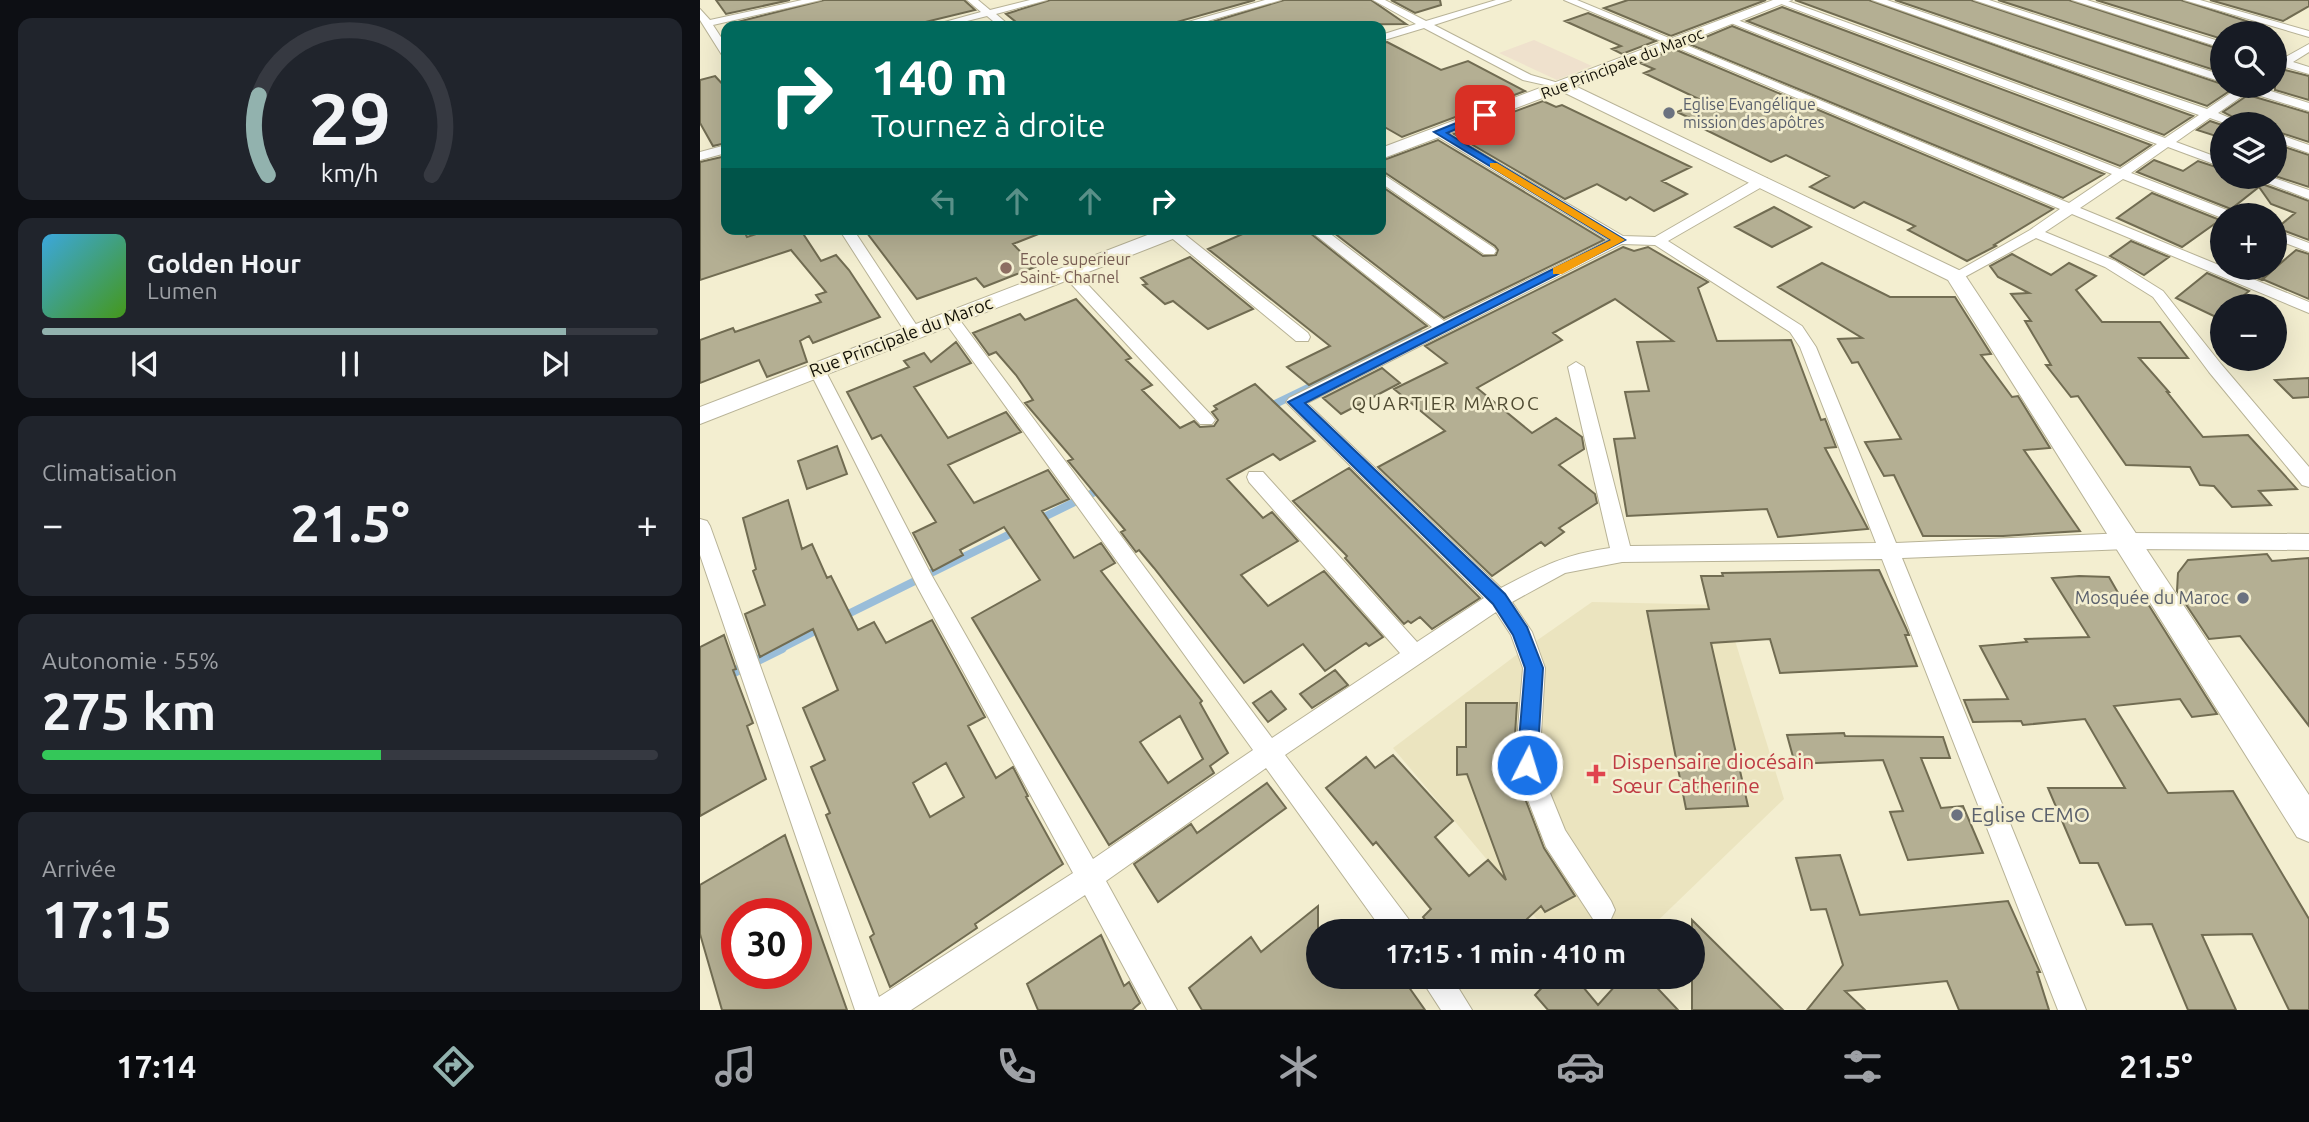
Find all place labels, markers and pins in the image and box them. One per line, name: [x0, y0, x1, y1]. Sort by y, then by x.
pin: [1455, 85, 1515, 145]
place label: Eglise Evangélique mission des apôtres: [1683, 95, 1825, 131]
marker: Eglise Evangélique mission des apôtres: [1661, 105, 1677, 121]
place label: Ecole superieur Saint- Charnel: [1020, 250, 1131, 286]
marker: Ecole superieur Saint- Charnel: [998, 260, 1014, 276]
place label: Mosquée du Maroc: [2075, 587, 2229, 607]
marker: Mosquée du Maroc: [2235, 590, 2251, 606]
place label: Dispensaire diocésain Sœur Catherine: [1612, 749, 1814, 797]
marker: Dispensaire diocésain Sœur Catherine: [1586, 764, 1606, 784]
place label: Eglise CEMO: [1971, 802, 2090, 826]
marker: Eglise CEMO: [1949, 807, 1965, 823]

